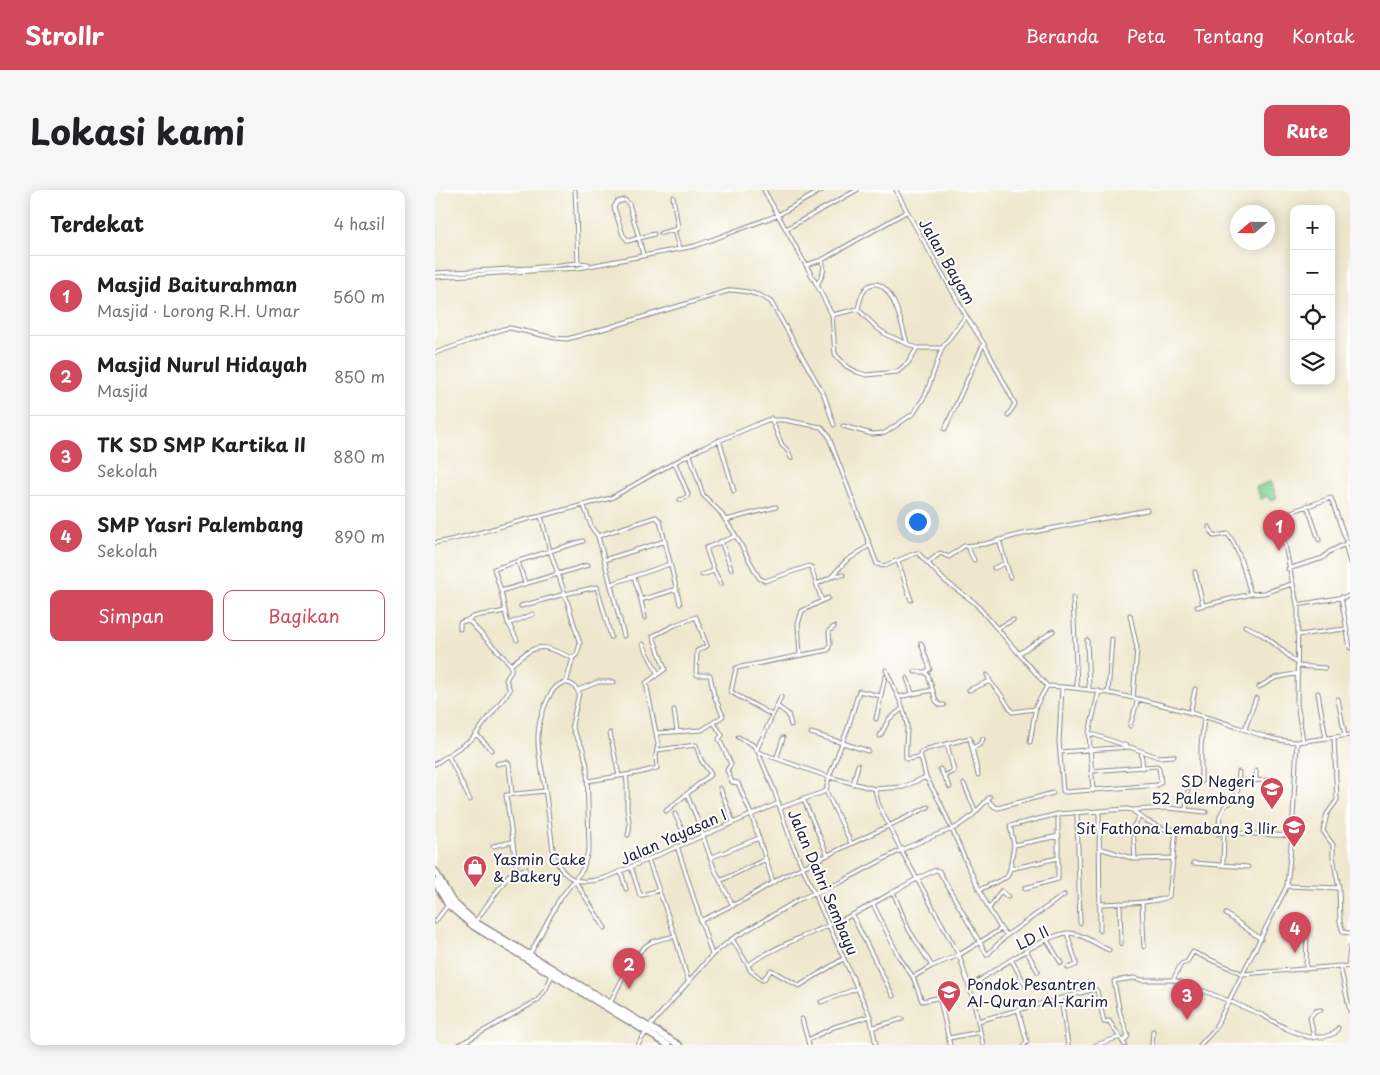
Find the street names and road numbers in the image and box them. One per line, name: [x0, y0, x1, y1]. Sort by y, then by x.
street label: Jalan Bayam: [914, 214, 982, 308]
street label: Jalan Yayasan I: [616, 802, 730, 870]
street label: Jalan Dahri Sembayu: [783, 805, 865, 959]
street label: LD II: [1012, 919, 1052, 955]

